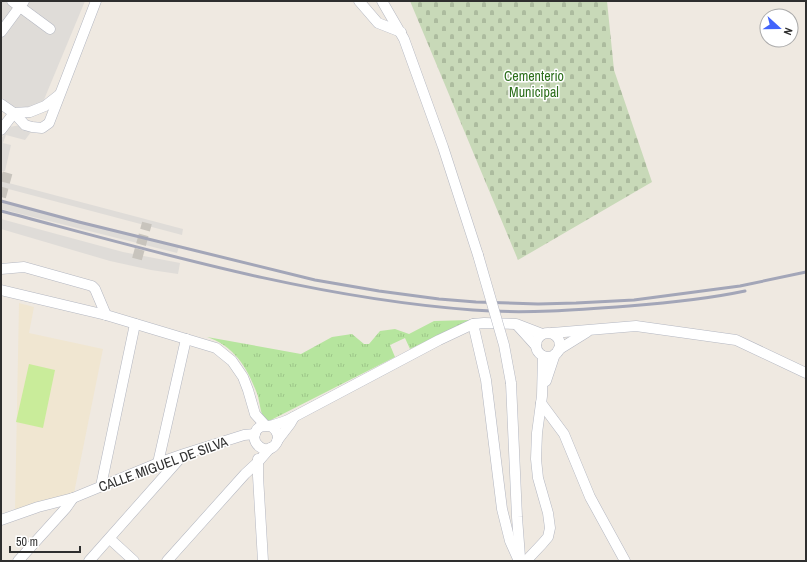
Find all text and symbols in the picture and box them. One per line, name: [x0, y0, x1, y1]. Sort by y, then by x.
north arrow: [759, 8, 799, 48]
text: N: [781, 26, 796, 37]
park label: Cementerio Municipal: [504, 67, 564, 101]
street label: CALLE MIGUEL DE SILVA: [96, 432, 230, 496]
scale bar: [10, 528, 80, 554]
text: 50 m: [16, 534, 38, 550]

